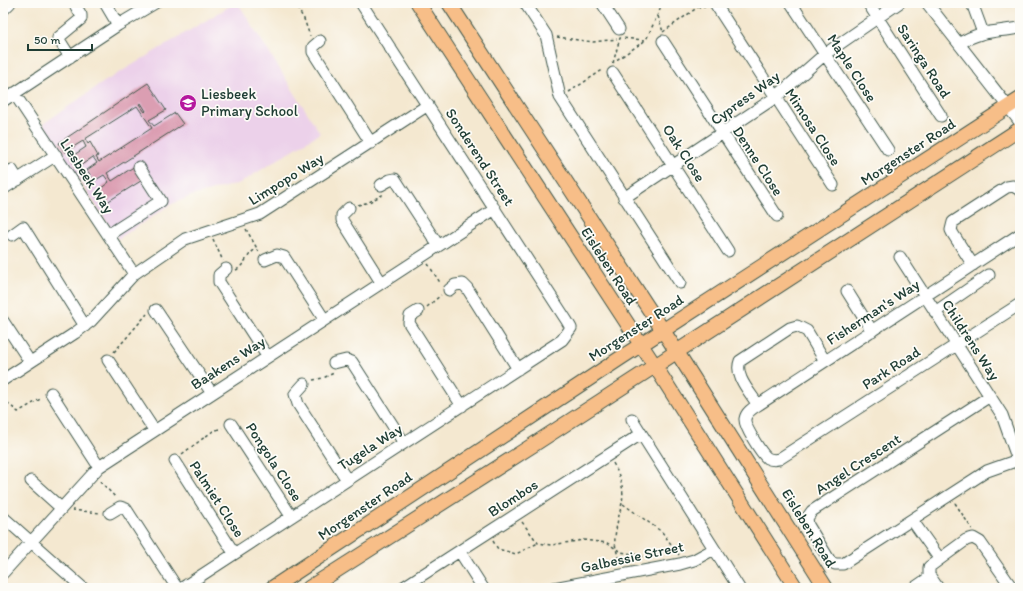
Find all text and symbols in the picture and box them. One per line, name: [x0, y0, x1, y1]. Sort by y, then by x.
street label: Saringa Road: [893, 20, 955, 102]
scale bar: [28, 26, 92, 52]
street label: Maple Close: [823, 31, 881, 105]
text: 50 m: [34, 33, 60, 47]
street label: Cypress Way: [707, 67, 783, 129]
place label: Liesbeek Primary School: [201, 85, 299, 120]
street label: Mimosa Close: [781, 85, 845, 169]
school or university icon: Liesbeek Primary School: [178, 93, 198, 113]
street label: Sonderend Street: [442, 105, 518, 209]
street label: Morgenster Road: [857, 114, 960, 189]
street label: Oak Close: [659, 121, 709, 185]
street label: Denne Close: [729, 123, 787, 199]
street label: Liesbeek Way: [56, 135, 118, 217]
street label: Limpopo Way: [245, 149, 327, 209]
street label: Eisleben Road: [577, 224, 641, 308]
street label: Fisherman's Way: [823, 275, 923, 349]
street label: Morgenster Road: [585, 290, 688, 365]
street label: Childrens Way: [938, 296, 1004, 384]
street label: Baakens Way: [187, 332, 269, 394]
street label: Park Road: [859, 343, 923, 393]
street label: Pongola Close: [242, 419, 306, 505]
street label: Tugela Way: [334, 420, 406, 474]
street label: Angel Crescent: [812, 430, 904, 498]
street label: Palmiet Close: [186, 457, 248, 541]
street label: Morgenster Road: [314, 467, 416, 544]
street label: Blombos: [485, 475, 542, 521]
street label: Eisleben Road: [778, 485, 840, 571]
street label: Galbessie Street: [579, 537, 686, 577]

